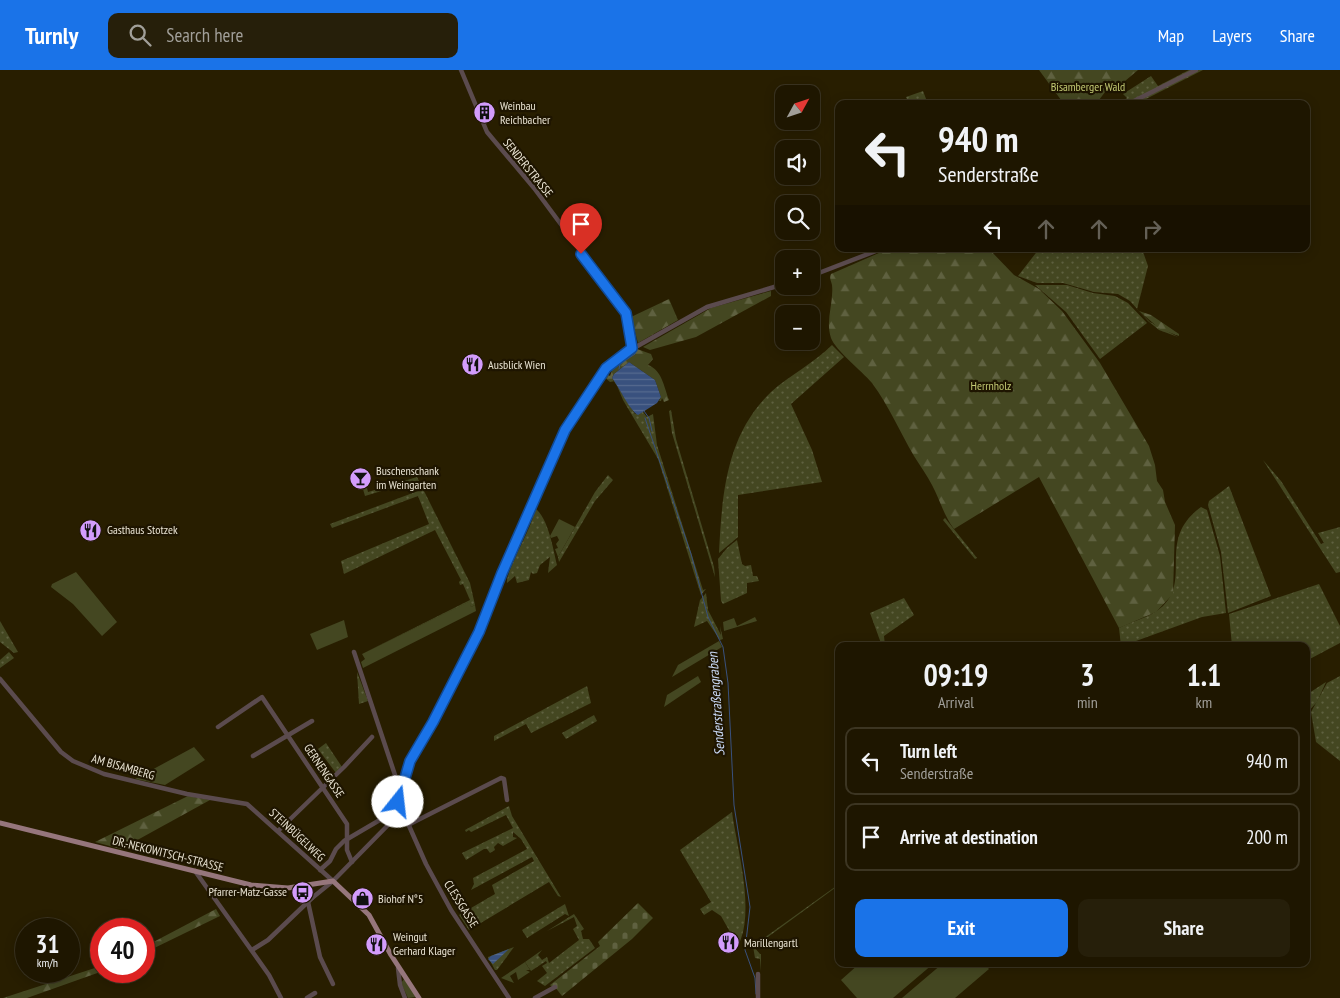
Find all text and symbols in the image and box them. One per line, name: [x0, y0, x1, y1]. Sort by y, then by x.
search box: [108, 13, 458, 58]
text: Turnly: [25, 20, 78, 51]
icon: search: [126, 21, 154, 49]
text: Search here: [166, 23, 243, 47]
text: Map: [1158, 24, 1184, 47]
text: Layers: [1212, 24, 1252, 47]
text: Share: [1280, 24, 1315, 47]
park label: Bisamberger Wald: [1051, 79, 1125, 94]
north arrow: [775, 85, 820, 130]
map controls: [775, 85, 820, 350]
place label: Weinbau Reichbacher: [500, 98, 551, 127]
building icon: Weinbau Reichbacher: [472, 101, 496, 125]
text: 940 m: [938, 116, 1019, 162]
icon: left: [855, 120, 920, 185]
street label: SENDERSTRASSE: [500, 135, 557, 200]
button: sound: [775, 140, 820, 185]
text: Senderstraße: [938, 160, 1039, 188]
button: search: [775, 195, 820, 240]
pin: [560, 203, 602, 254]
icon: arrive: [567, 210, 595, 238]
icon: left: [979, 215, 1007, 243]
icon: ahead: [1032, 215, 1060, 243]
icon: ahead: [1085, 215, 1113, 243]
icon: right: [1138, 215, 1166, 243]
button: +: [775, 250, 820, 295]
button: −: [775, 305, 820, 350]
restaurant icon: Ausblick Wien: [460, 353, 484, 377]
place label: Ausblick Wien: [488, 357, 545, 372]
park label: Herrnholz: [971, 378, 1011, 393]
place label: Buschenschank im Weingarten: [376, 463, 439, 492]
bar icon: Buschenschank im Weingarten: [348, 466, 372, 490]
restaurant icon: Gasthaus Stotzek: [79, 518, 103, 542]
place label: Gasthaus Stotzek: [107, 522, 178, 537]
water label: Senderstraßengraben: [703, 651, 729, 756]
text: 09:19: [924, 655, 988, 694]
text: 3: [1080, 655, 1095, 694]
text: 1.1: [1186, 655, 1221, 694]
text: Arrival: [938, 692, 974, 712]
text: min: [1077, 692, 1098, 712]
text: km: [1196, 692, 1212, 712]
text: Turn left: [900, 739, 957, 763]
street label: GERNENGASSE: [301, 741, 348, 801]
icon: left: [857, 747, 885, 775]
text: 940 m: [1246, 749, 1288, 773]
street label: AM BISAMBERG: [90, 750, 156, 783]
text: Senderstraße: [900, 763, 973, 783]
position arrow: [371, 775, 423, 827]
street label: STEINBÜGELWEG: [266, 805, 329, 864]
icon: arrive: [857, 823, 885, 851]
text: Arrive at destination: [900, 825, 1038, 849]
text: 200 m: [1246, 825, 1288, 849]
street label: DR.-NEKOWITSCH-STRASSE: [111, 832, 225, 875]
street label: CLESSGASSE: [441, 877, 482, 930]
bus stop icon: Pfarrer-Matz-Gasse: [291, 880, 315, 904]
place label: Pfarrer-Matz-Gasse: [208, 884, 287, 899]
shop icon: Biohof N°5: [350, 887, 374, 911]
place label: Biohof N°5: [378, 891, 423, 906]
button: Exit: [855, 899, 1068, 957]
button: Share: [1078, 899, 1290, 957]
speed limit sign: 40: [90, 918, 155, 983]
text: 31: [36, 928, 59, 960]
place label: Weingut Gerhard Klager: [393, 929, 456, 958]
restaurant icon: Marillengartl: [716, 931, 740, 955]
restaurant icon: Weingut Gerhard Klager: [365, 932, 389, 956]
place label: Marillengartl: [744, 935, 798, 950]
text: km/h: [37, 955, 58, 970]

